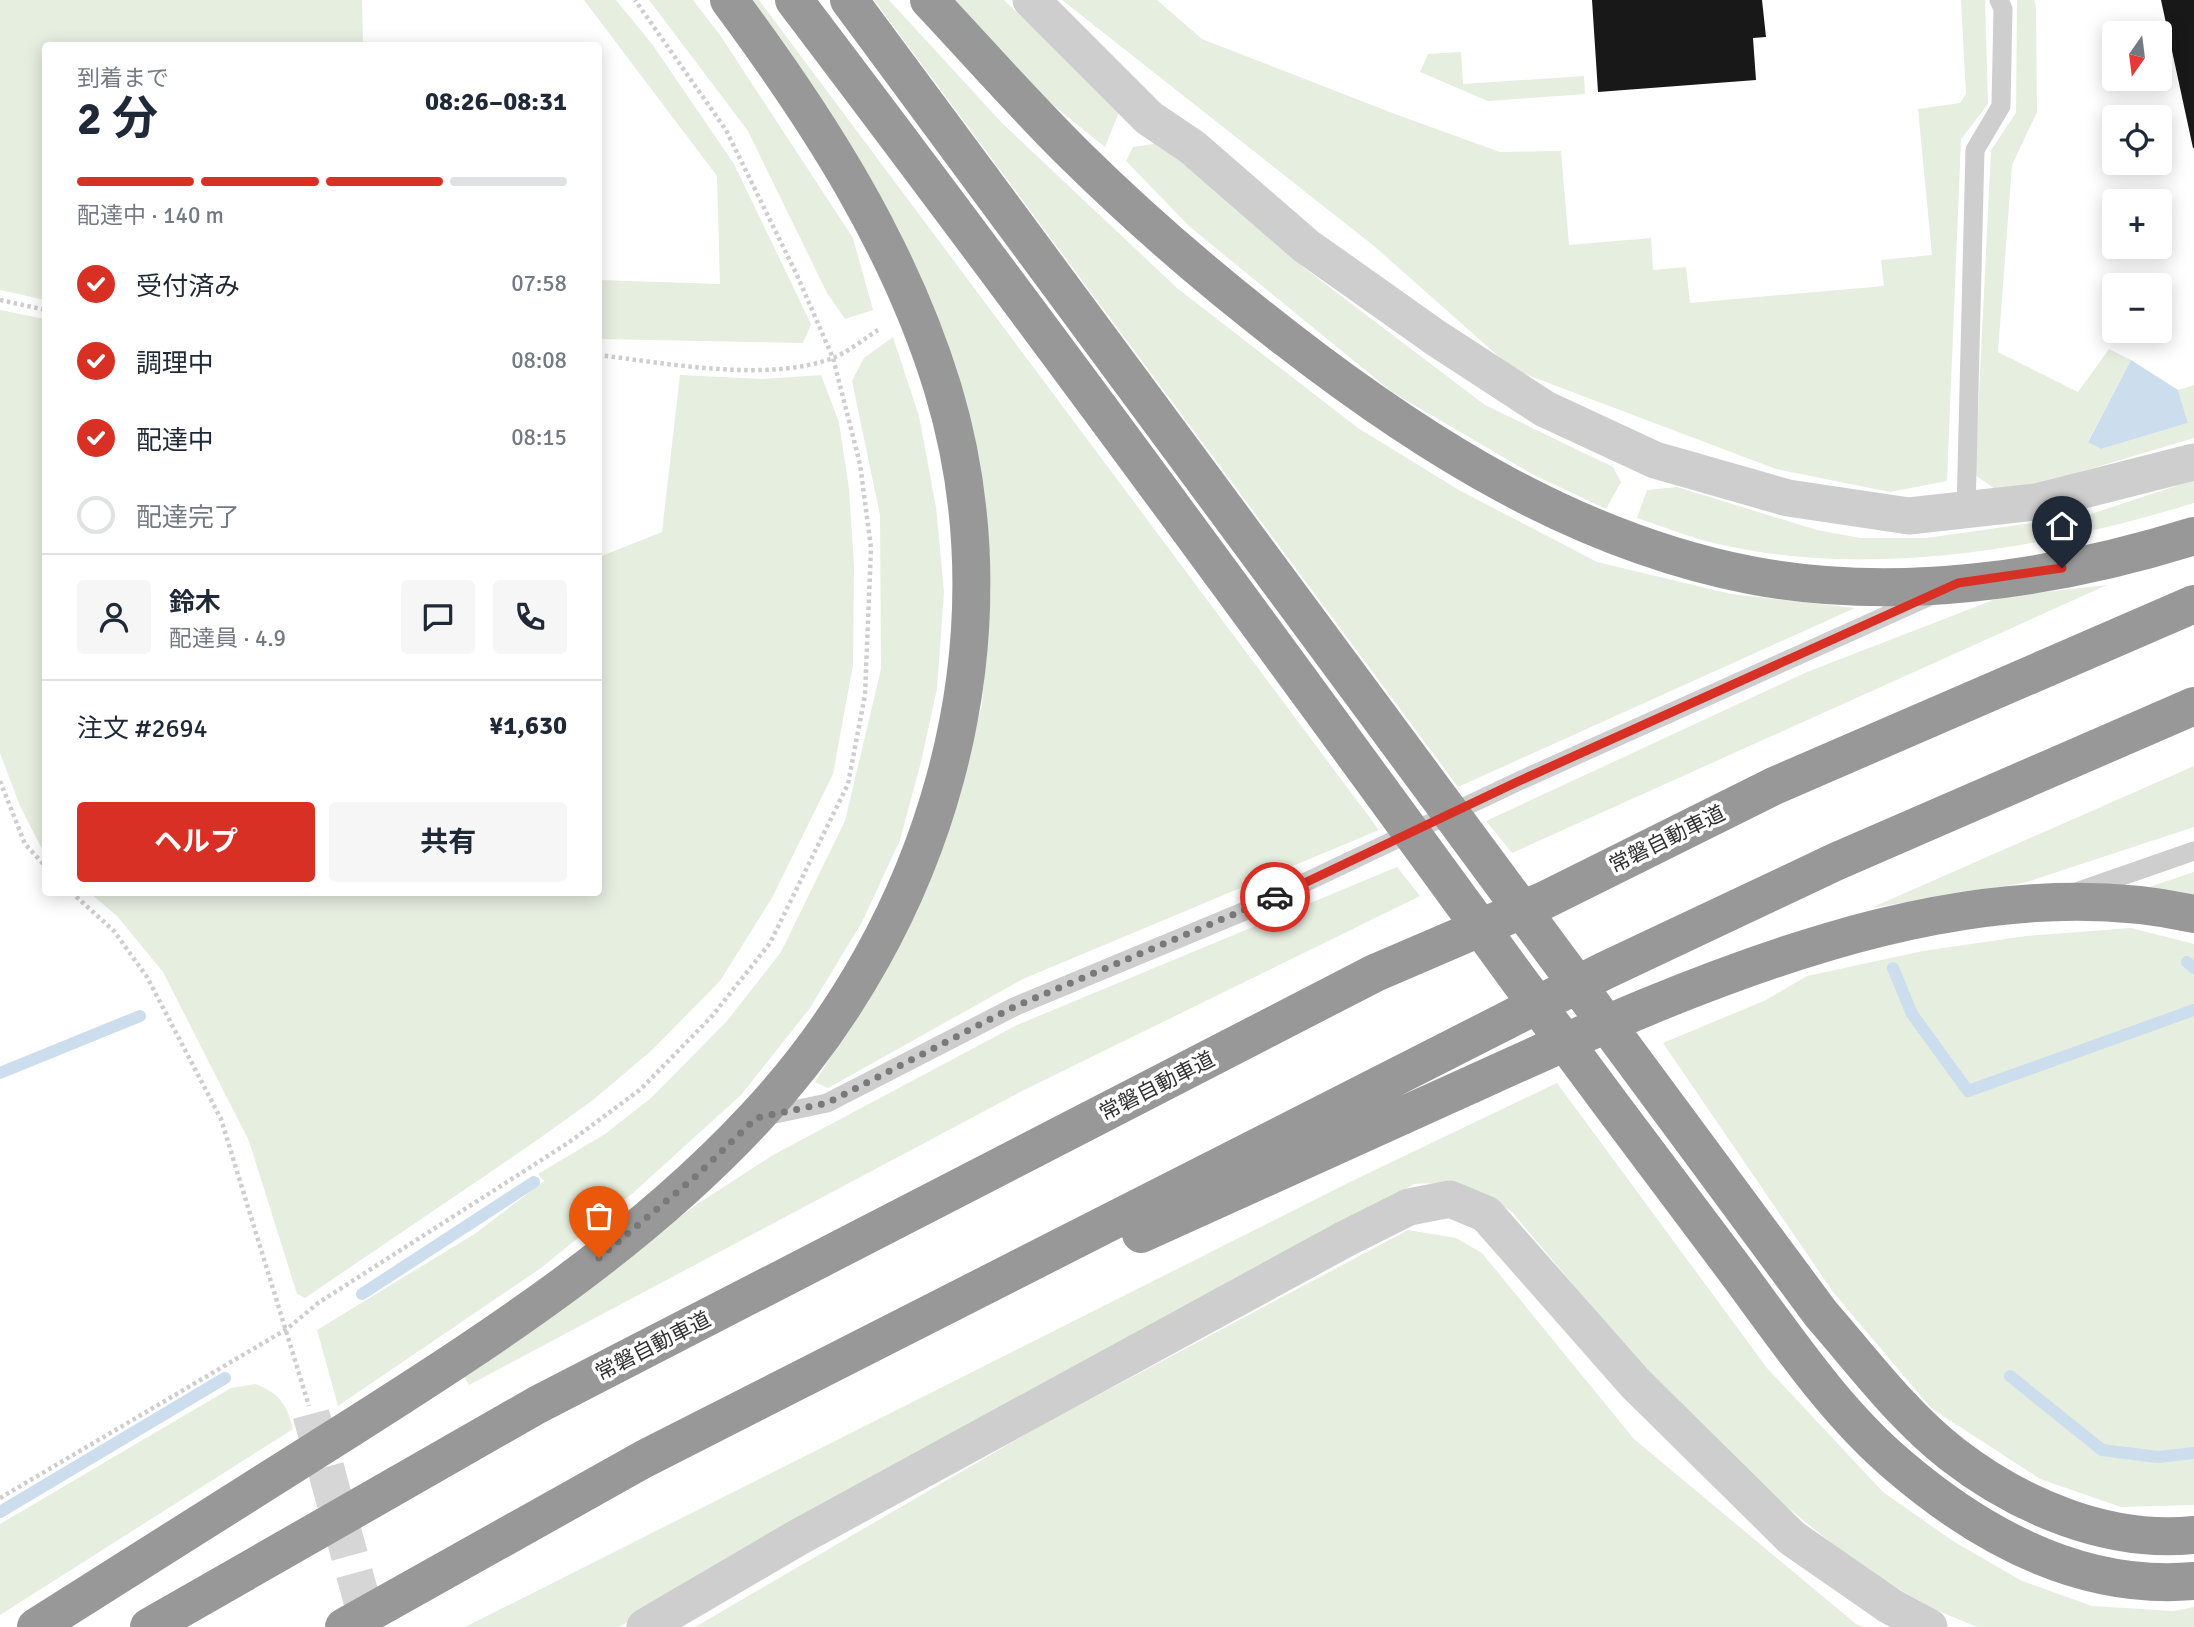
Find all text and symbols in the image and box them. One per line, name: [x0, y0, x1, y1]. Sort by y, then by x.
north arrow: [2102, 21, 2172, 91]
map controls: [2102, 21, 2172, 343]
text: 到着まで: [77, 64, 169, 93]
text: 08:26–08:31: [425, 86, 567, 118]
text: 2 分: [77, 91, 158, 147]
button: locate: [2102, 105, 2172, 175]
button: +: [2102, 189, 2172, 259]
text: 配達中 · 140 m: [77, 201, 224, 230]
icon: check: [77, 265, 115, 303]
text: 07:58: [511, 269, 567, 298]
text: 受付済み: [136, 271, 240, 303]
button: −: [2102, 273, 2172, 343]
icon: check: [77, 342, 115, 380]
text: 08:08: [511, 346, 567, 375]
text: 調理中: [136, 348, 214, 380]
icon: check: [77, 419, 115, 457]
text: 08:15: [511, 423, 567, 452]
text: 配達中: [136, 425, 214, 457]
pin: [2032, 496, 2092, 568]
text: 配達完了: [136, 502, 240, 534]
icon: home: [2043, 507, 2081, 545]
button: person: [77, 580, 151, 654]
button: chat: [401, 580, 475, 654]
button: phone: [493, 580, 567, 654]
text: 鈴木: [169, 587, 221, 619]
text: 配達員 · 4.9: [169, 624, 286, 653]
text: ¥1,630: [489, 710, 567, 742]
text: 注文 #2694: [77, 713, 208, 745]
street label: 常磐自動車道: [1605, 800, 1729, 878]
button: ヘルプ: [77, 802, 315, 882]
button: 共有: [329, 802, 567, 882]
courier: [1240, 862, 1310, 932]
icon: car: [1256, 878, 1294, 916]
street label: 常磐自動車道: [1095, 1046, 1219, 1126]
pin: [569, 1186, 629, 1258]
icon: bag: [580, 1197, 618, 1235]
street label: 常磐自動車道: [591, 1306, 715, 1386]

